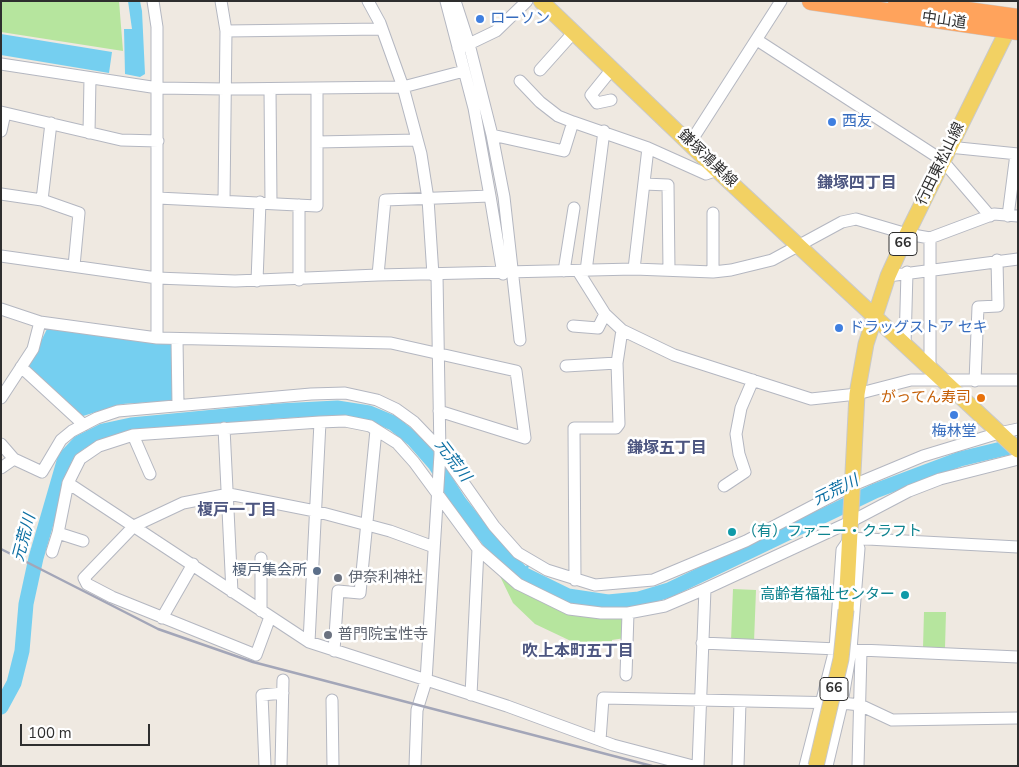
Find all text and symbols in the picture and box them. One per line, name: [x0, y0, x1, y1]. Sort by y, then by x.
street label: 中山道: [920, 9, 968, 33]
place label: ローソン: [490, 10, 550, 28]
marker: ローソン: [474, 13, 486, 25]
place label: 西友: [842, 113, 872, 131]
marker: 西友: [826, 116, 838, 128]
street label: 行田東松山線: [913, 120, 969, 208]
street label: 鎌塚鴻巣線: [674, 126, 740, 192]
district label: 鎌塚四丁目: [817, 174, 897, 194]
road number: 66: [889, 232, 917, 255]
place label: ドラッグストア セキ: [849, 319, 988, 337]
marker: ドラッグストア セキ: [833, 322, 845, 334]
place label: がってん寿司: [881, 389, 971, 407]
marker: がってん寿司: [975, 392, 987, 404]
marker: 梅林堂: [948, 409, 960, 421]
place label: 梅林堂: [932, 423, 976, 441]
water label: 元荒川: [430, 436, 474, 486]
district label: 鎌塚五丁目: [627, 439, 707, 459]
water label: 元荒川: [810, 472, 862, 510]
district label: 榎戸一丁目: [197, 501, 277, 521]
water label: 元荒川: [10, 512, 40, 564]
place label: （有）ファニー・クラフト: [742, 523, 922, 541]
marker: （有）ファニー・クラフト: [726, 526, 738, 538]
place label: 榎戸集会所: [232, 562, 307, 580]
marker: 榎戸集会所: [311, 565, 323, 577]
place label: 伊奈利神社: [348, 569, 423, 587]
marker: 伊奈利神社: [332, 572, 344, 584]
place label: 高齢者福祉センター: [760, 586, 895, 604]
marker: 高齢者福祉センター: [899, 589, 911, 601]
place label: 普門院宝性寺: [338, 626, 428, 644]
marker: 普門院宝性寺: [322, 629, 334, 641]
district label: 吹上本町五丁目: [522, 642, 634, 662]
road number: 66: [820, 678, 848, 701]
scale bar: [22, 714, 152, 746]
text: 100 m: [28, 723, 72, 743]

